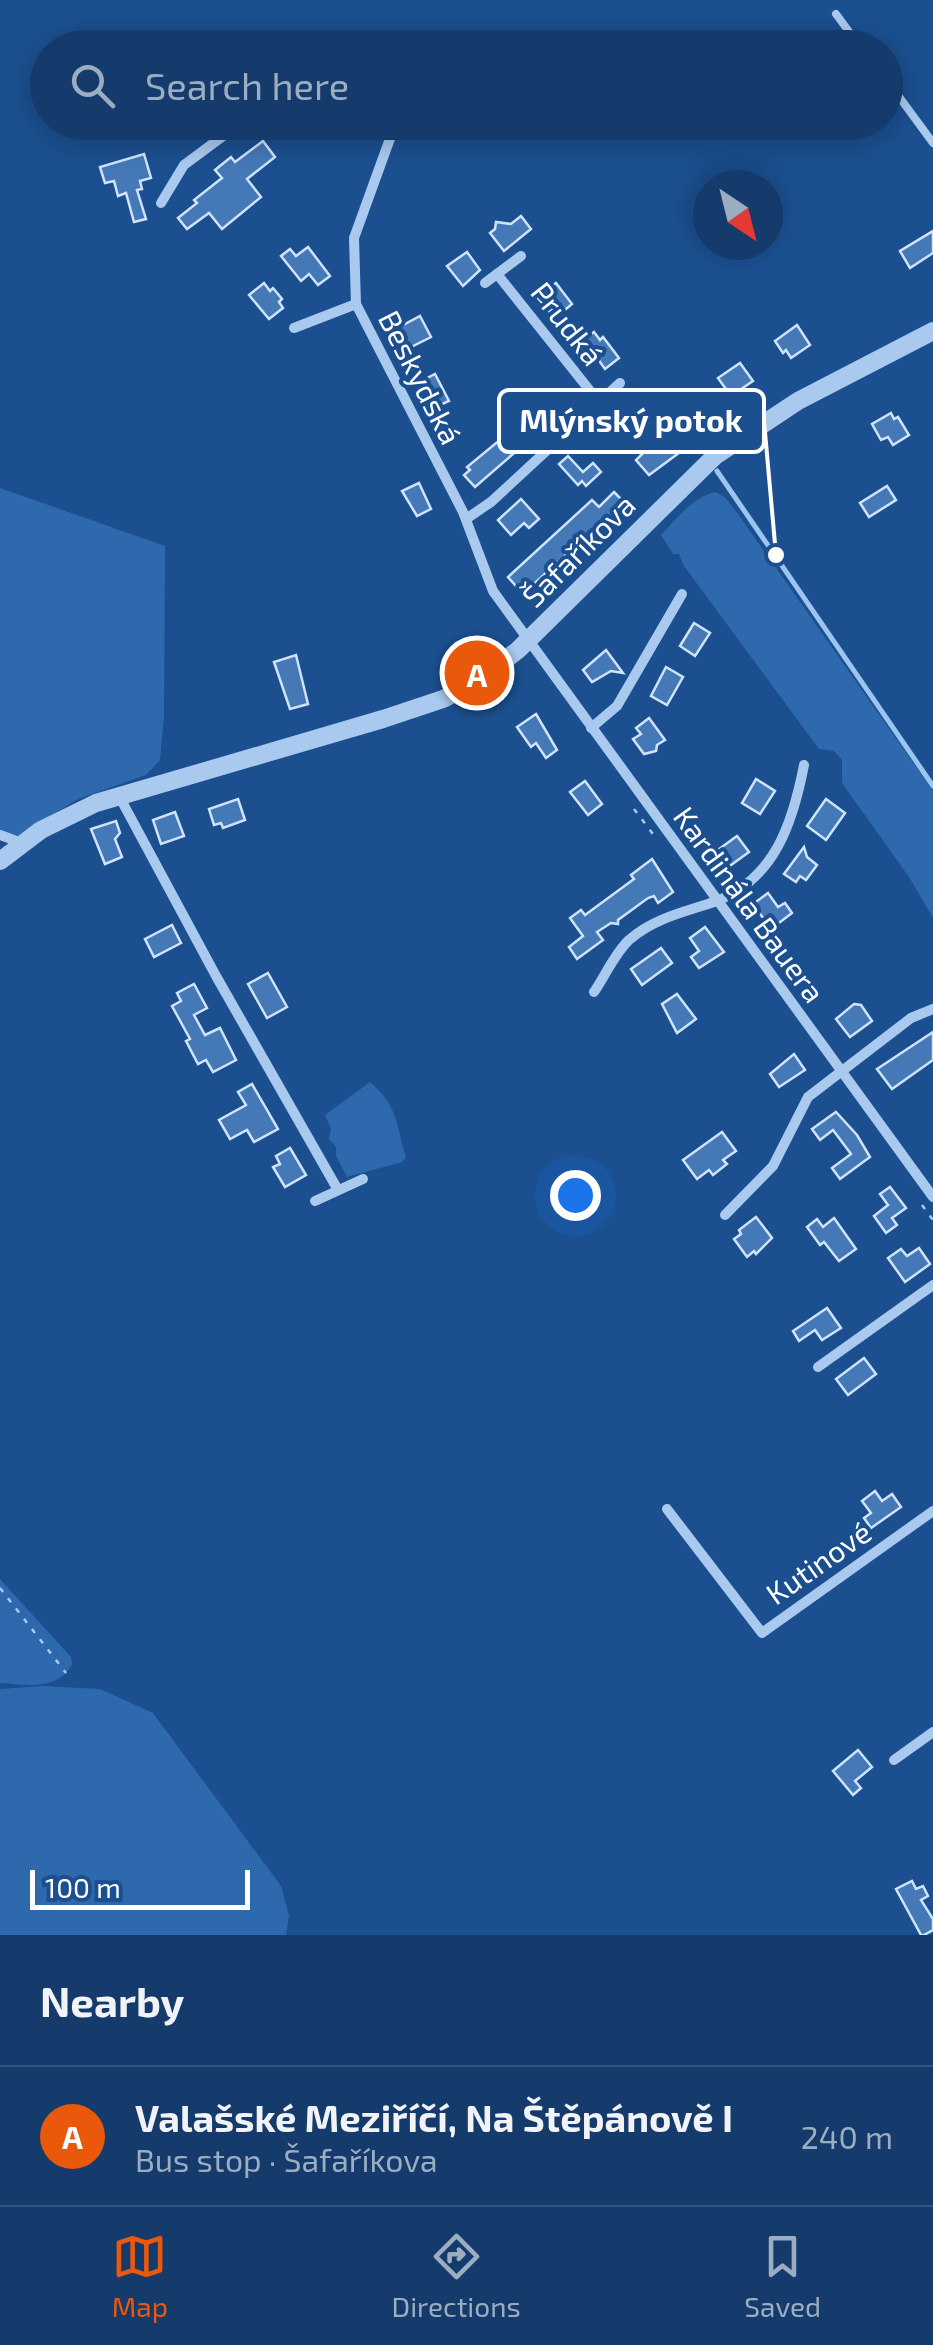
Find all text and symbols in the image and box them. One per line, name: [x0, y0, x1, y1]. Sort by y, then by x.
search box: [30, 30, 903, 140]
icon: search: [65, 58, 120, 113]
text: Search here: [145, 62, 349, 108]
north arrow: [693, 170, 783, 260]
street label: Prudká: [524, 274, 612, 372]
street label: Beskydská: [372, 304, 470, 450]
callout: Mlýnský potok: [499, 390, 764, 452]
text: Mlýnský potok: [519, 400, 743, 439]
street label: Šafaříkova: [514, 486, 642, 614]
pin: A: [444, 636, 510, 710]
street label: Kardinála Bauera: [667, 799, 833, 1009]
your location: [550, 1170, 601, 1221]
street label: Kutinové: [759, 1513, 877, 1611]
scale bar: [30, 1865, 250, 1910]
text: 100 m: [45, 1870, 121, 1904]
text: Nearby: [40, 1975, 184, 2025]
text: Valašské Meziříčí, Na Štěpánově I: [135, 2094, 733, 2140]
text: A: [62, 2117, 83, 2155]
text: 240 m: [801, 2117, 893, 2155]
text: Bus stop · Šafaříkova: [135, 2140, 438, 2178]
tab: Map: [112, 2229, 168, 2323]
tab: Directions: [392, 2229, 521, 2323]
tab: Saved: [744, 2229, 821, 2323]

